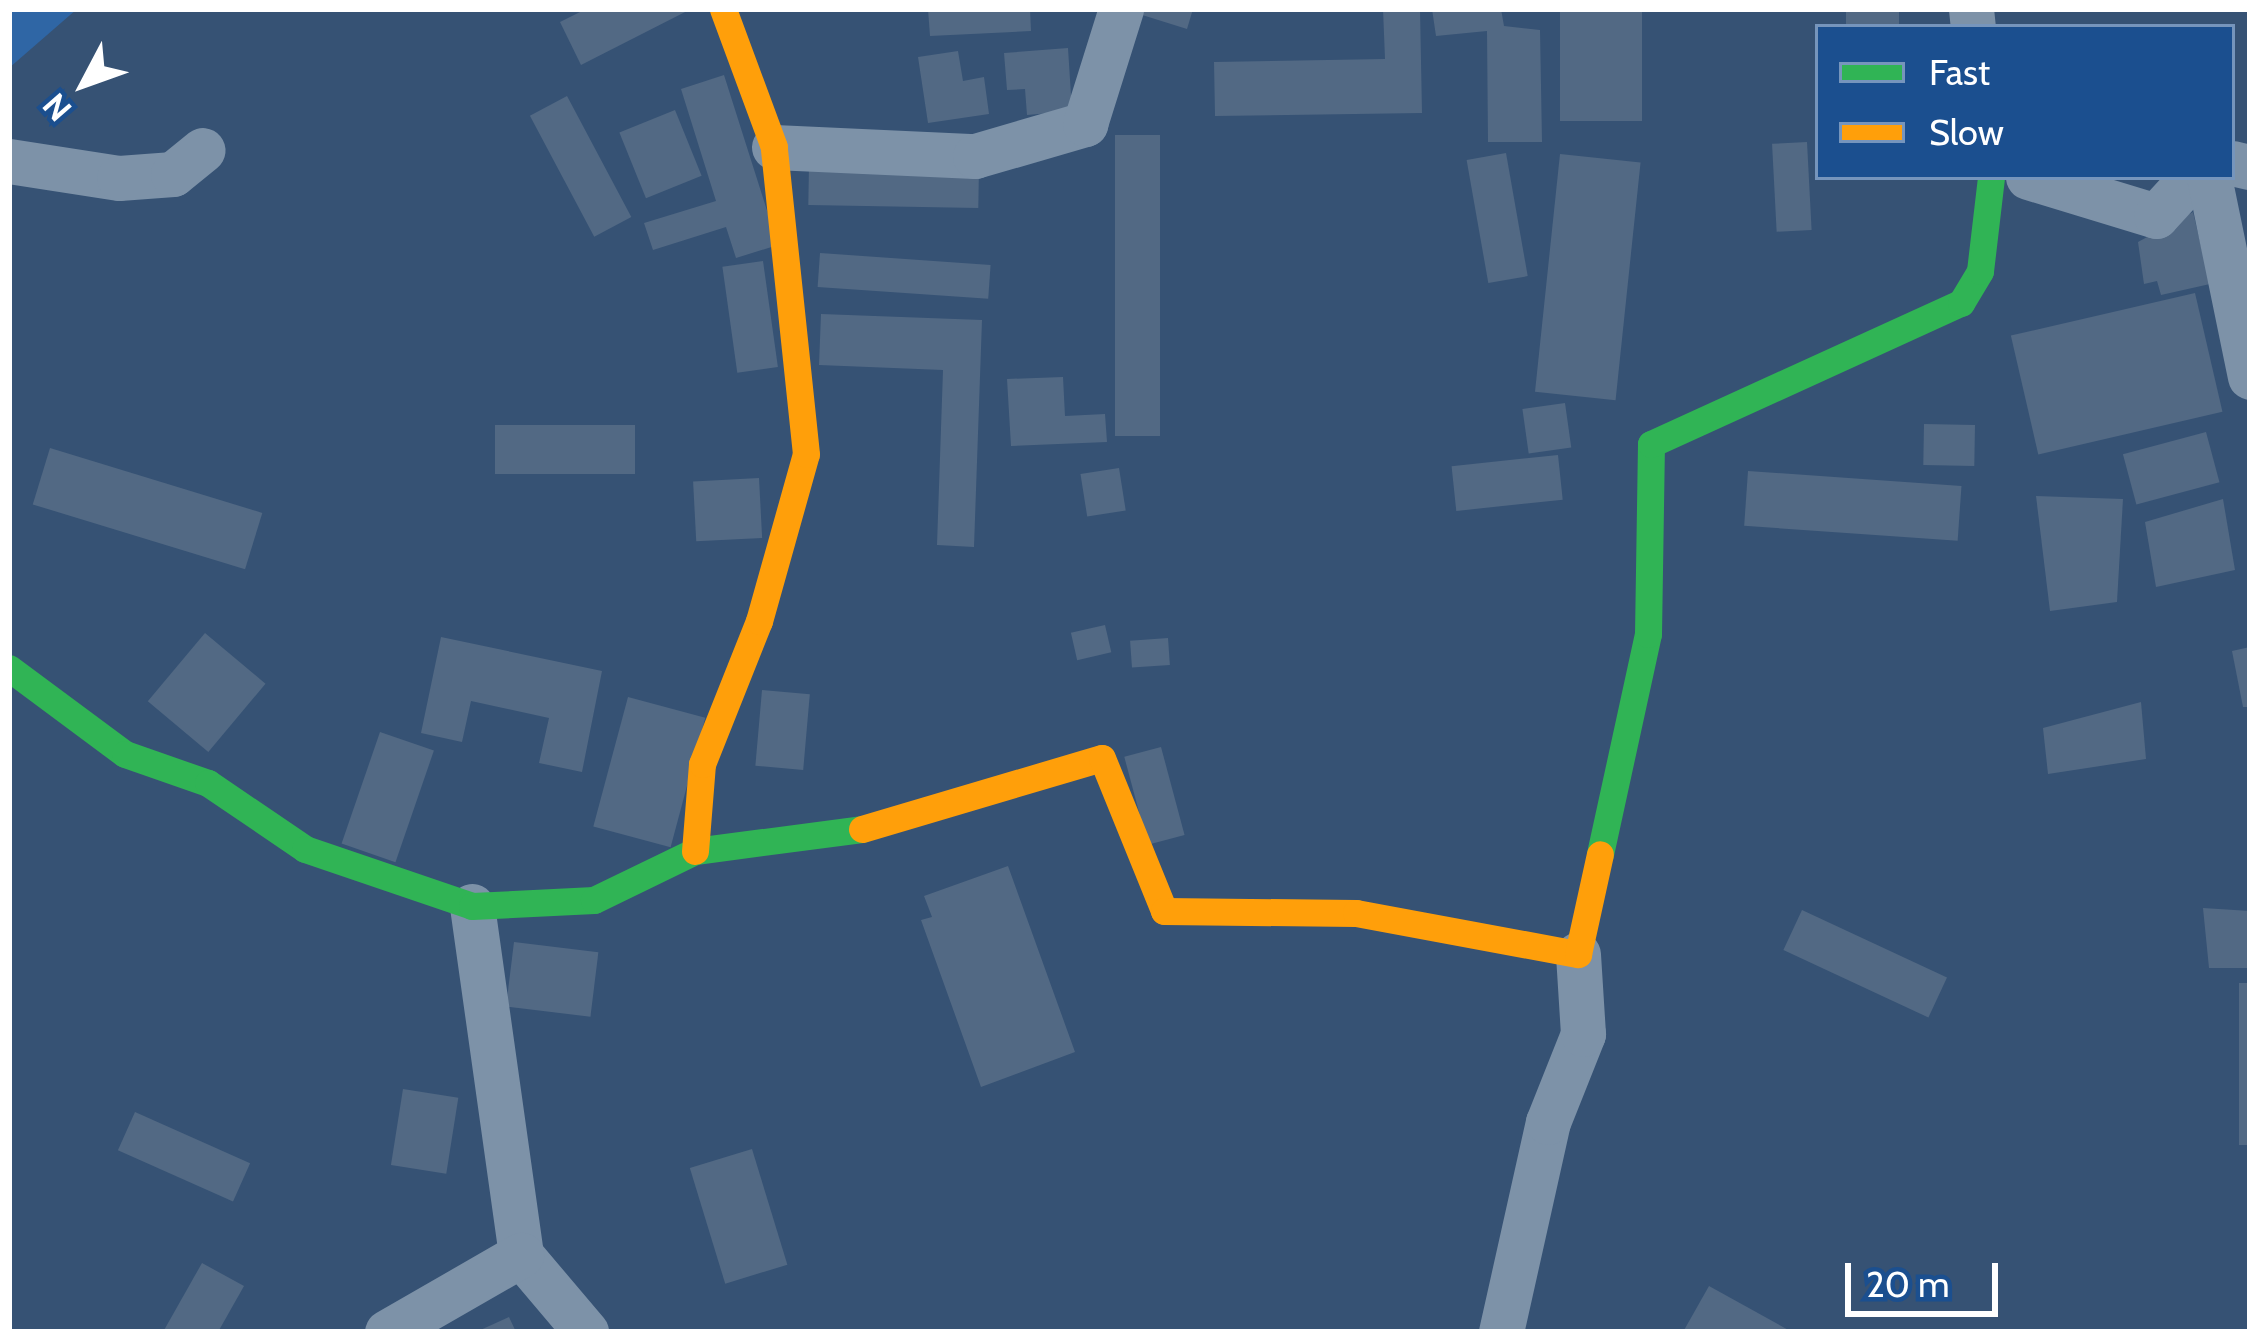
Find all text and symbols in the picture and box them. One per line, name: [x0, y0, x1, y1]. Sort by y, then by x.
north arrow: [24, 24, 144, 144]
legend: [1815, 24, 2235, 180]
text: Fast: [1929, 50, 1990, 94]
text: N: [34, 86, 80, 130]
text: Slow: [1929, 110, 2004, 154]
scale bar: [1851, 1239, 2004, 1313]
text: 20 m: [1866, 1262, 1950, 1306]

